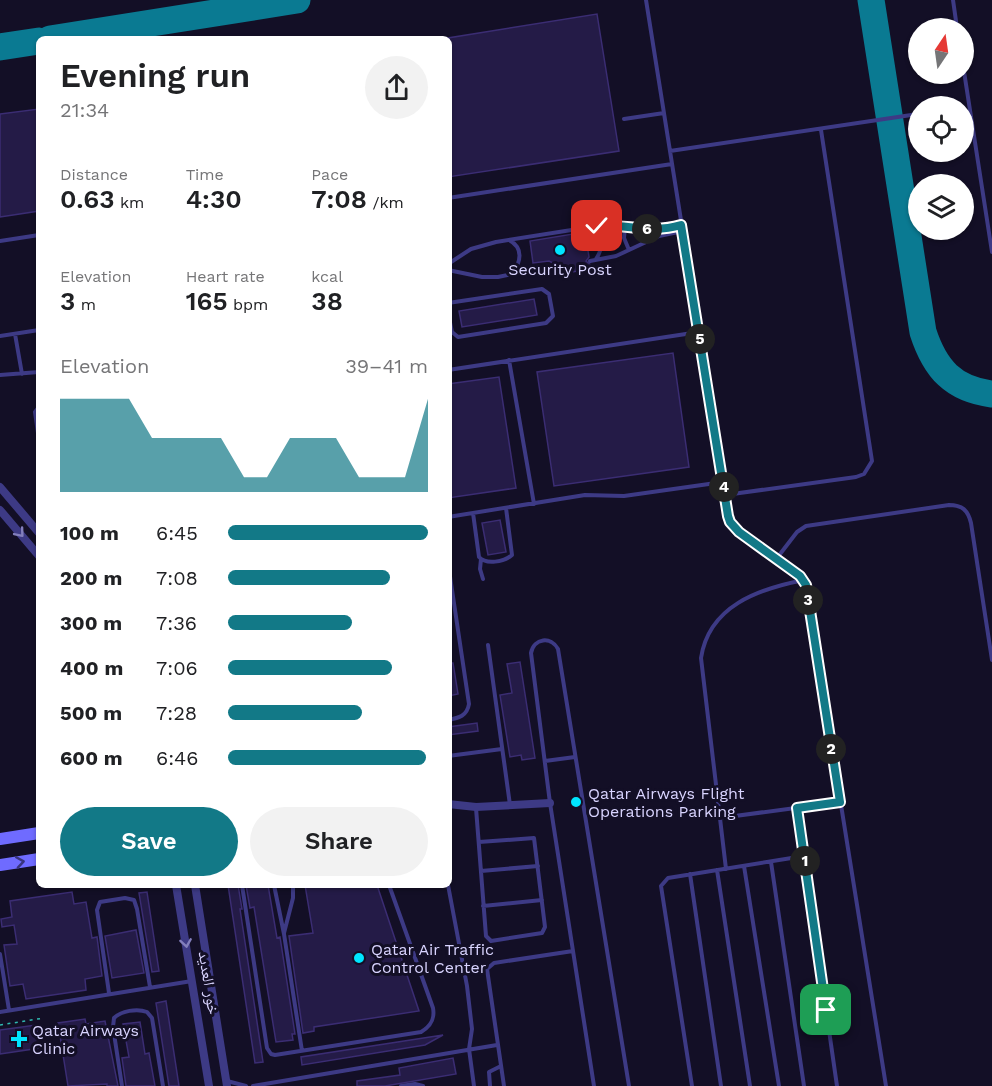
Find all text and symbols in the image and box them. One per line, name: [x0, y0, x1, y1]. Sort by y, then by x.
north arrow: [908, 18, 974, 84]
map controls: [908, 18, 974, 240]
text: Evening run: [60, 56, 250, 95]
button: share: [365, 56, 428, 119]
button: locate: [908, 96, 974, 162]
text: 21:34: [60, 98, 109, 122]
text: Distance: [60, 165, 128, 184]
text: Time: [186, 165, 224, 184]
text: Pace: [311, 165, 348, 184]
button: layers: [908, 174, 974, 240]
text: 0.63: [60, 184, 114, 214]
text: 4:30: [186, 184, 242, 214]
text: 7:08: [311, 184, 367, 214]
text: km: [114, 193, 144, 212]
text: /km: [367, 193, 404, 212]
pin: [571, 200, 622, 251]
icon: check: [580, 209, 613, 242]
pin: 6: [632, 214, 662, 244]
text: 6: [642, 219, 652, 238]
marker: Security Post: [553, 243, 567, 257]
place label: Security Post: [508, 260, 612, 279]
text: Elevation: [60, 267, 131, 286]
text: Heart rate: [186, 267, 265, 286]
text: kcal: [311, 267, 343, 286]
text: 3: [60, 286, 75, 316]
text: 165: [186, 286, 228, 316]
text: 38: [311, 286, 343, 316]
text: m: [75, 295, 96, 314]
text: bpm: [228, 295, 268, 314]
pin: 5: [685, 324, 715, 354]
text: 5: [695, 329, 705, 348]
text: Elevation: [60, 354, 149, 378]
text: 39–41 m: [345, 354, 428, 378]
pin: 4: [709, 472, 739, 502]
text: 4: [719, 477, 729, 496]
text: 100 m: [60, 521, 119, 545]
text: 6:45: [156, 521, 198, 545]
one-way arrow: [12, 526, 23, 537]
text: 200 m: [60, 566, 122, 590]
text: 7:08: [156, 566, 198, 590]
pin: 3: [793, 585, 823, 615]
text: 3: [803, 590, 813, 609]
text: 300 m: [60, 611, 122, 635]
text: 7:36: [156, 611, 197, 635]
text: 400 m: [60, 656, 123, 680]
text: 7:06: [156, 656, 198, 680]
text: 500 m: [60, 701, 122, 725]
text: 7:28: [156, 701, 197, 725]
pin: 2: [816, 734, 846, 764]
text: 2: [826, 739, 836, 758]
text: 600 m: [60, 746, 123, 770]
text: 6:46: [156, 746, 198, 770]
place label: Qatar Airways Flight Operations Parking: [588, 784, 745, 821]
marker: Qatar Airways Flight Operations Parking: [569, 795, 583, 809]
button: Save: [60, 807, 238, 876]
button: Share: [250, 807, 428, 876]
pin: 1: [790, 846, 820, 876]
text: 1: [802, 851, 808, 870]
one-way arrow: [15, 857, 24, 869]
one-way arrow: [179, 938, 191, 947]
place label: Qatar Air Traffic Control Center: [371, 940, 494, 977]
street label: خور العديد: [195, 950, 223, 1016]
marker: Qatar Air Traffic Control Center: [352, 951, 366, 965]
pin: [800, 984, 851, 1035]
icon: arrive: [809, 993, 842, 1026]
place label: Qatar Airways Clinic: [32, 1021, 139, 1058]
marker: Qatar Airways Clinic: [10, 1030, 28, 1048]

